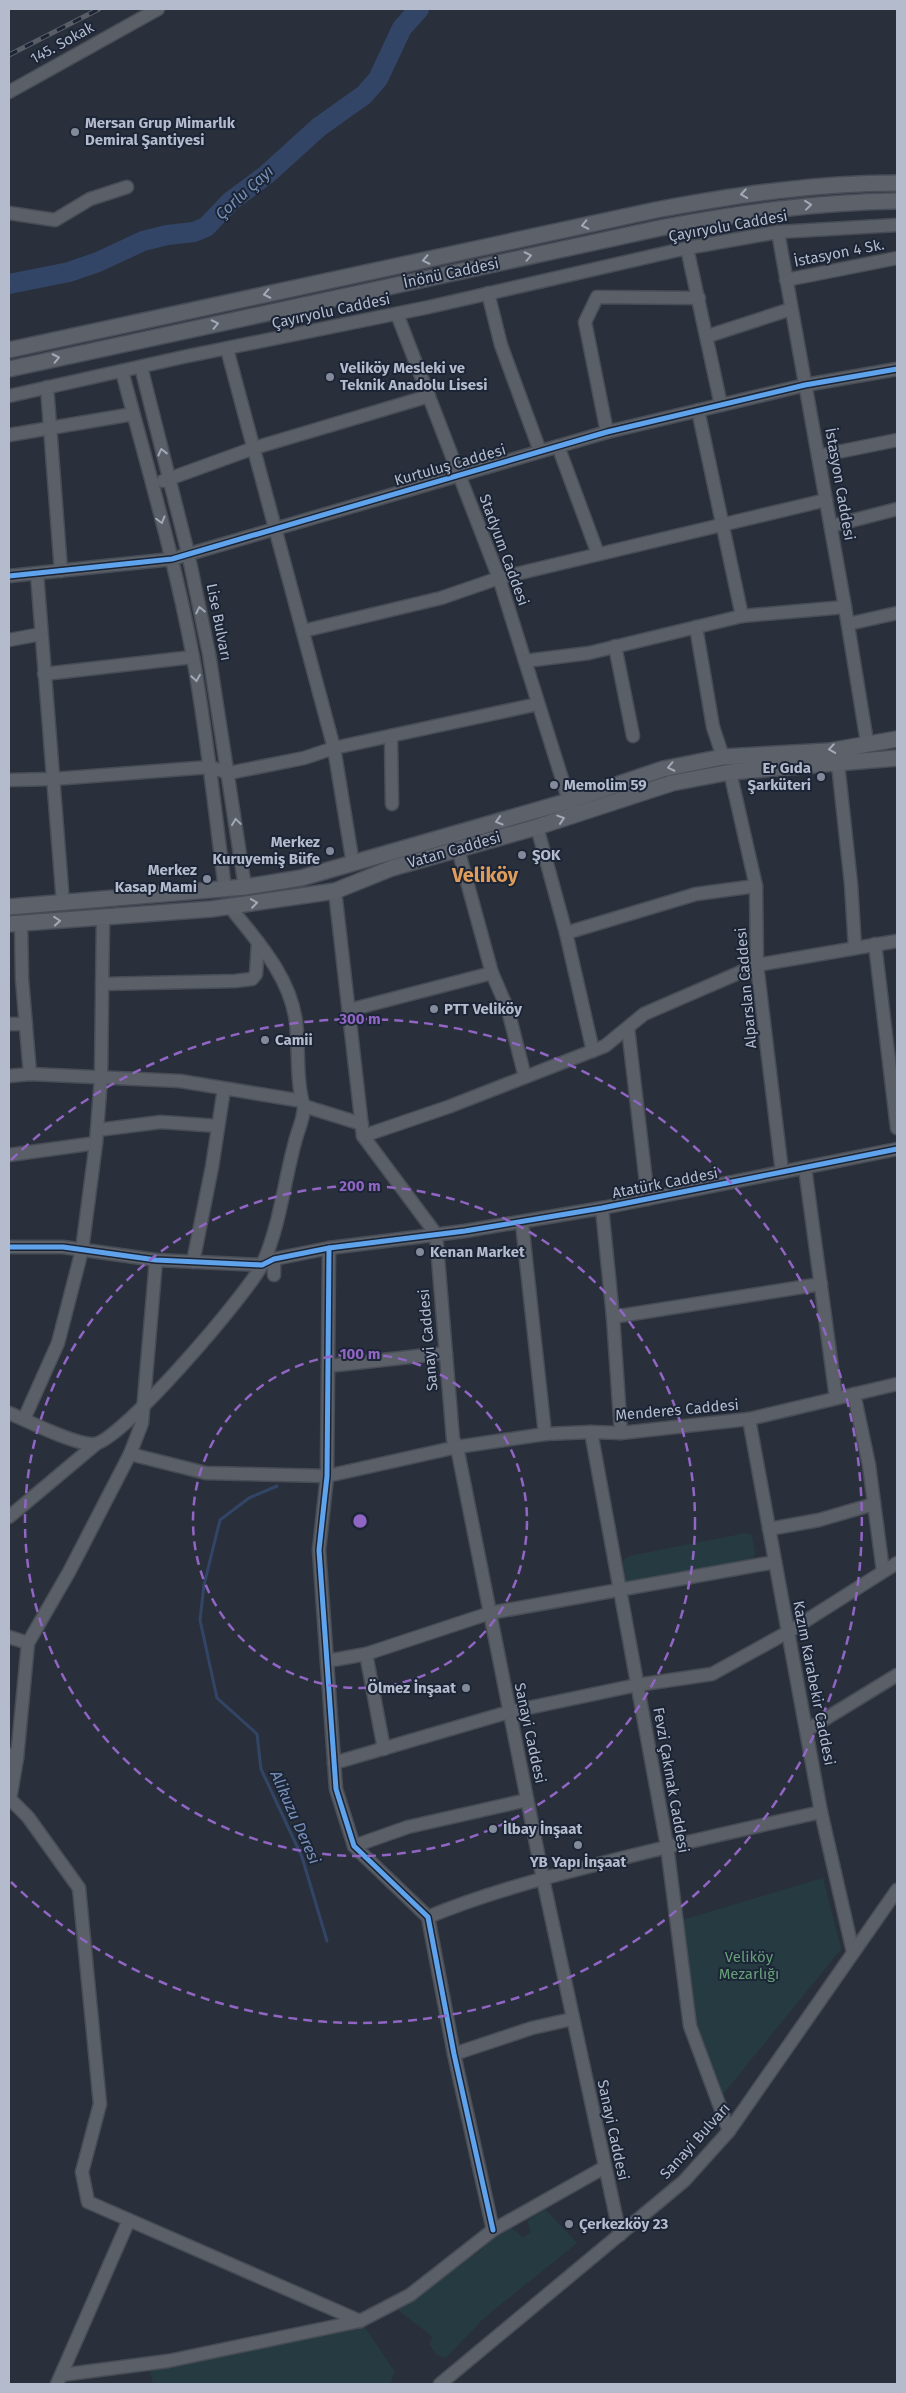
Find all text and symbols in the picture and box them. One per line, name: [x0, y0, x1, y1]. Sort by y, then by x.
street label: 145. Sokak: [27, 18, 97, 68]
place label: Mersan Grup Mimarlık Demiral Şantiyesi: [85, 114, 236, 150]
marker: Mersan Grup Mimarlık Demiral Şantiyesi: [69, 126, 81, 138]
water label: Çorlu Çayı: [211, 161, 278, 224]
one-way arrow: [740, 188, 748, 198]
one-way arrow: [804, 200, 812, 211]
street label: Çayıryolu Caddesi: [667, 207, 789, 245]
one-way arrow: [580, 219, 589, 230]
street label: İstasyon 4 Sk.: [792, 235, 886, 271]
one-way arrow: [524, 252, 532, 262]
street label: İnönü Caddesi: [402, 254, 500, 292]
one-way arrow: [421, 254, 430, 265]
one-way arrow: [263, 288, 272, 299]
street label: Çayıryolu Caddesi: [270, 290, 392, 332]
one-way arrow: [211, 319, 220, 330]
one-way arrow: [52, 354, 61, 364]
place label: Veliköy Mesleki ve Teknik Anadolu Lisesi: [339, 359, 488, 394]
marker: Veliköy Mesleki ve Teknik Anadolu Lisesi: [324, 371, 336, 383]
street label: İstasyon Caddesi: [821, 426, 859, 542]
street label: Kurtuluş Caddesi: [392, 440, 508, 490]
one-way arrow: [158, 448, 168, 456]
street label: Stadyum Caddesi: [475, 492, 533, 608]
one-way arrow: [156, 515, 166, 523]
street label: Lise Bulvarı: [203, 582, 235, 662]
one-way arrow: [195, 605, 206, 614]
one-way arrow: [190, 675, 201, 683]
one-way arrow: [828, 744, 836, 754]
place label: Er Gıda Şarküteri: [747, 759, 811, 795]
one-way arrow: [666, 762, 675, 772]
marker: Er Gıda Şarküteri: [815, 771, 827, 783]
place label: Memolim 59: [564, 776, 647, 794]
marker: Memolim 59: [548, 779, 560, 791]
one-way arrow: [557, 814, 565, 824]
one-way arrow: [496, 816, 504, 826]
one-way arrow: [231, 817, 242, 825]
street label: Vatan Caddesi: [405, 828, 503, 872]
place label: Merkez Kuruyemiş Büfe: [213, 833, 320, 869]
marker: Merkez Kuruyemiş Büfe: [324, 845, 336, 857]
place label: ŞOK: [532, 846, 561, 865]
marker: ŞOK: [516, 849, 528, 861]
place label: Merkez Kasap Mami: [115, 861, 197, 896]
district label: Veliköy: [451, 863, 519, 887]
marker: Merkez Kasap Mami: [201, 873, 213, 885]
one-way arrow: [250, 899, 258, 909]
one-way arrow: [54, 916, 62, 927]
street label: Alparslan Caddesi: [732, 927, 760, 1049]
place label: PTT Veliköy: [444, 1000, 522, 1018]
marker: PTT Veliköy: [428, 1003, 440, 1015]
text: 300 m: [338, 1010, 381, 1028]
place label: Camii: [275, 1031, 313, 1049]
marker: Camii: [259, 1034, 271, 1046]
street label: Atatürk Caddesi: [611, 1164, 719, 1202]
text: 200 m: [339, 1177, 381, 1195]
place label: Kenan Market: [430, 1243, 525, 1261]
marker: Kenan Market: [414, 1246, 426, 1258]
street label: Sanayi Caddesi: [415, 1288, 441, 1392]
text: 100 m: [340, 1345, 380, 1363]
street label: Menderes Caddesi: [614, 1396, 740, 1424]
centre of rings: [351, 1512, 369, 1530]
street label: Kazım Karabekir Caddesi: [789, 1599, 839, 1767]
place label: Ölmez İnşaat: [368, 1679, 456, 1698]
street label: Sanayi Caddesi: [511, 1681, 549, 1785]
marker: Ölmez İnşaat: [460, 1682, 472, 1694]
street label: Fevzi Çakmak Caddesi: [649, 1706, 693, 1854]
water label: Alikuzu Deresi: [266, 1767, 325, 1867]
place label: İlbay İnşaat: [503, 1820, 582, 1839]
marker: İlbay İnşaat: [487, 1823, 499, 1835]
marker: YB Yapı İnşaat: [572, 1839, 584, 1851]
place label: YB Yapı İnşaat: [529, 1853, 627, 1872]
park label: Veliköy Mezarlığı: [719, 1948, 779, 1983]
street label: Sanayi Caddesi: [594, 2078, 632, 2182]
street label: Sanayi Bulvarı: [656, 2099, 734, 2183]
place label: Çerkezköy 23: [579, 2215, 668, 2234]
marker: Çerkezköy 23: [563, 2218, 575, 2230]

